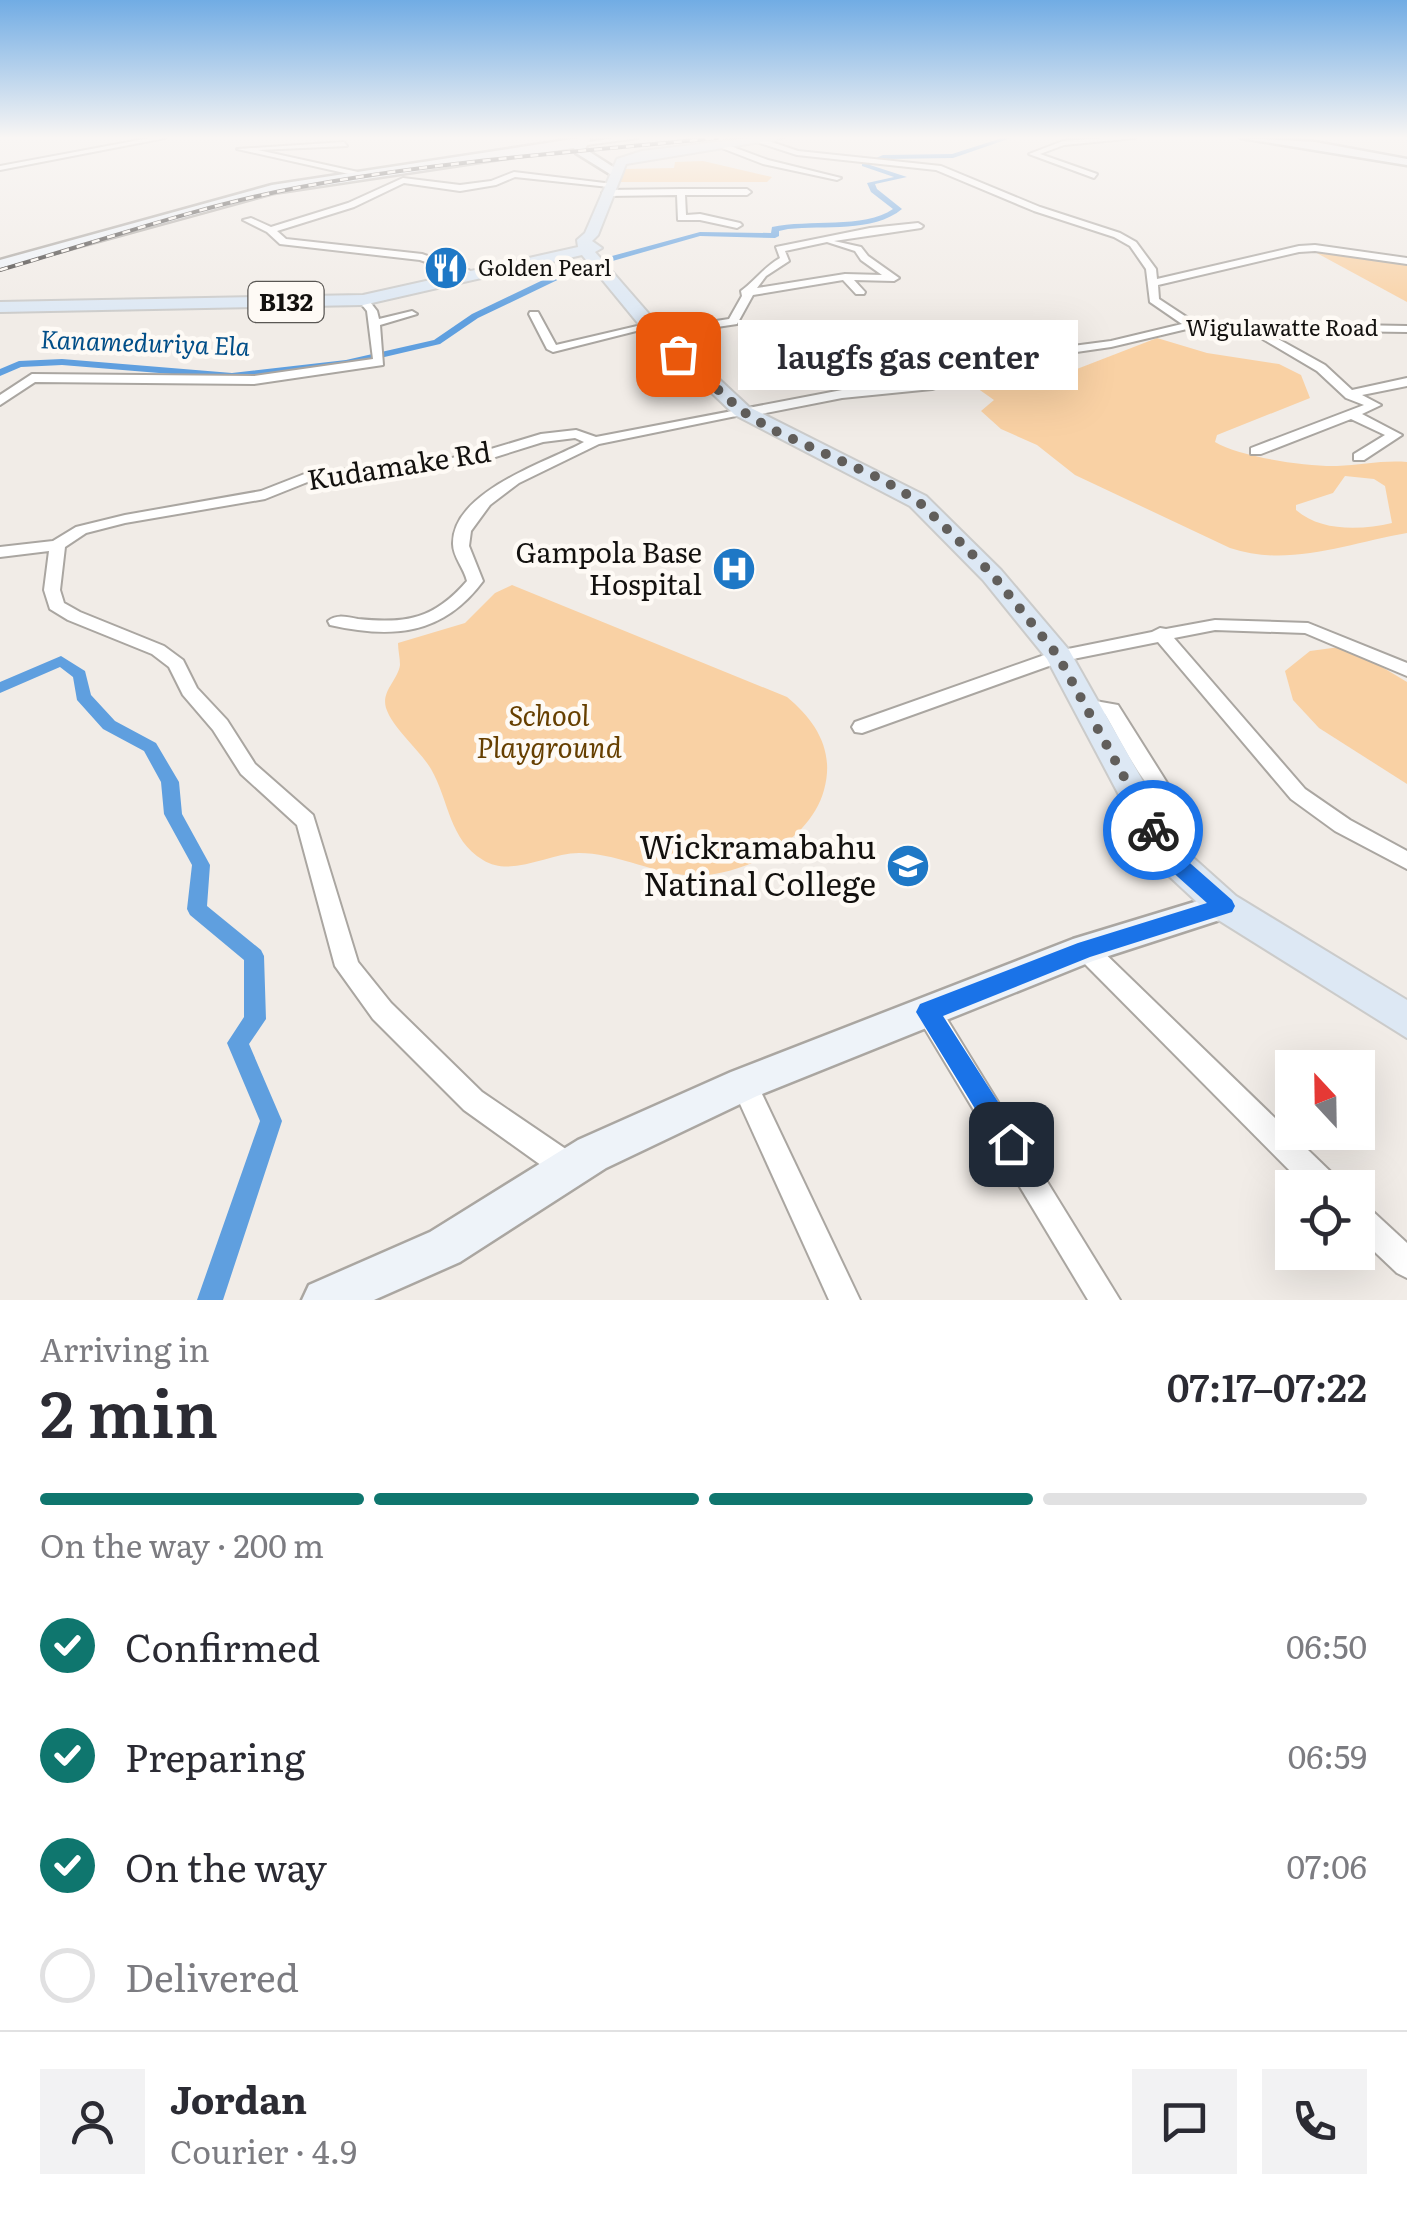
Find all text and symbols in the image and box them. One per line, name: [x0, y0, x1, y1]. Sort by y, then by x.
restaurant icon: Golden Pearl: [423, 245, 469, 291]
place label: Golden Pearl: [478, 250, 611, 283]
road number: B132: [248, 282, 324, 322]
street label: Wigulawatte Road: [1186, 310, 1378, 343]
pin: [636, 312, 721, 397]
water label: Kanameduriya Ela: [40, 319, 251, 364]
callout: laugfs gas center: [738, 319, 1078, 389]
icon: bag: [651, 327, 706, 382]
text: laugfs gas center: [777, 331, 1039, 379]
street label: Kudamake Rd: [304, 429, 493, 499]
place label: Gampola Base Hospital: [515, 530, 702, 604]
hospital icon: Gampola Base Hospital: [711, 546, 757, 592]
park label: School Playground: [476, 693, 622, 767]
courier: [1103, 780, 1203, 880]
icon: bike: [1126, 803, 1181, 858]
place label: Wickramabahu Natinal College: [639, 821, 876, 906]
school or university icon: Wickramabahu Natinal College: [885, 843, 931, 889]
north arrow: [1275, 1050, 1375, 1150]
map controls: [1275, 1050, 1375, 1270]
pin: [969, 1102, 1054, 1187]
icon: home: [984, 1117, 1039, 1172]
button: locate: [1275, 1170, 1375, 1270]
text: Arriving in: [40, 1324, 210, 1372]
text: 07:17–07:22: [1167, 1357, 1367, 1414]
text: 2 min: [40, 1361, 218, 1458]
text: On the way · 200 m: [40, 1520, 324, 1568]
text: Confirmed: [125, 1617, 320, 1674]
icon: check: [40, 1618, 95, 1673]
text: 06:50: [1286, 1621, 1367, 1669]
text: Preparing: [125, 1727, 305, 1784]
icon: check: [40, 1728, 95, 1783]
text: 06:59: [1288, 1731, 1367, 1779]
text: On the way: [125, 1837, 327, 1894]
icon: check: [40, 1838, 95, 1893]
text: 07:06: [1287, 1841, 1367, 1889]
text: Delivered: [125, 1947, 299, 2004]
button: person: [40, 2069, 145, 2174]
text: Jordan: [170, 2069, 307, 2126]
button: chat: [1132, 2069, 1237, 2174]
button: phone: [1262, 2069, 1367, 2174]
text: Courier · 4.9: [170, 2126, 357, 2174]

